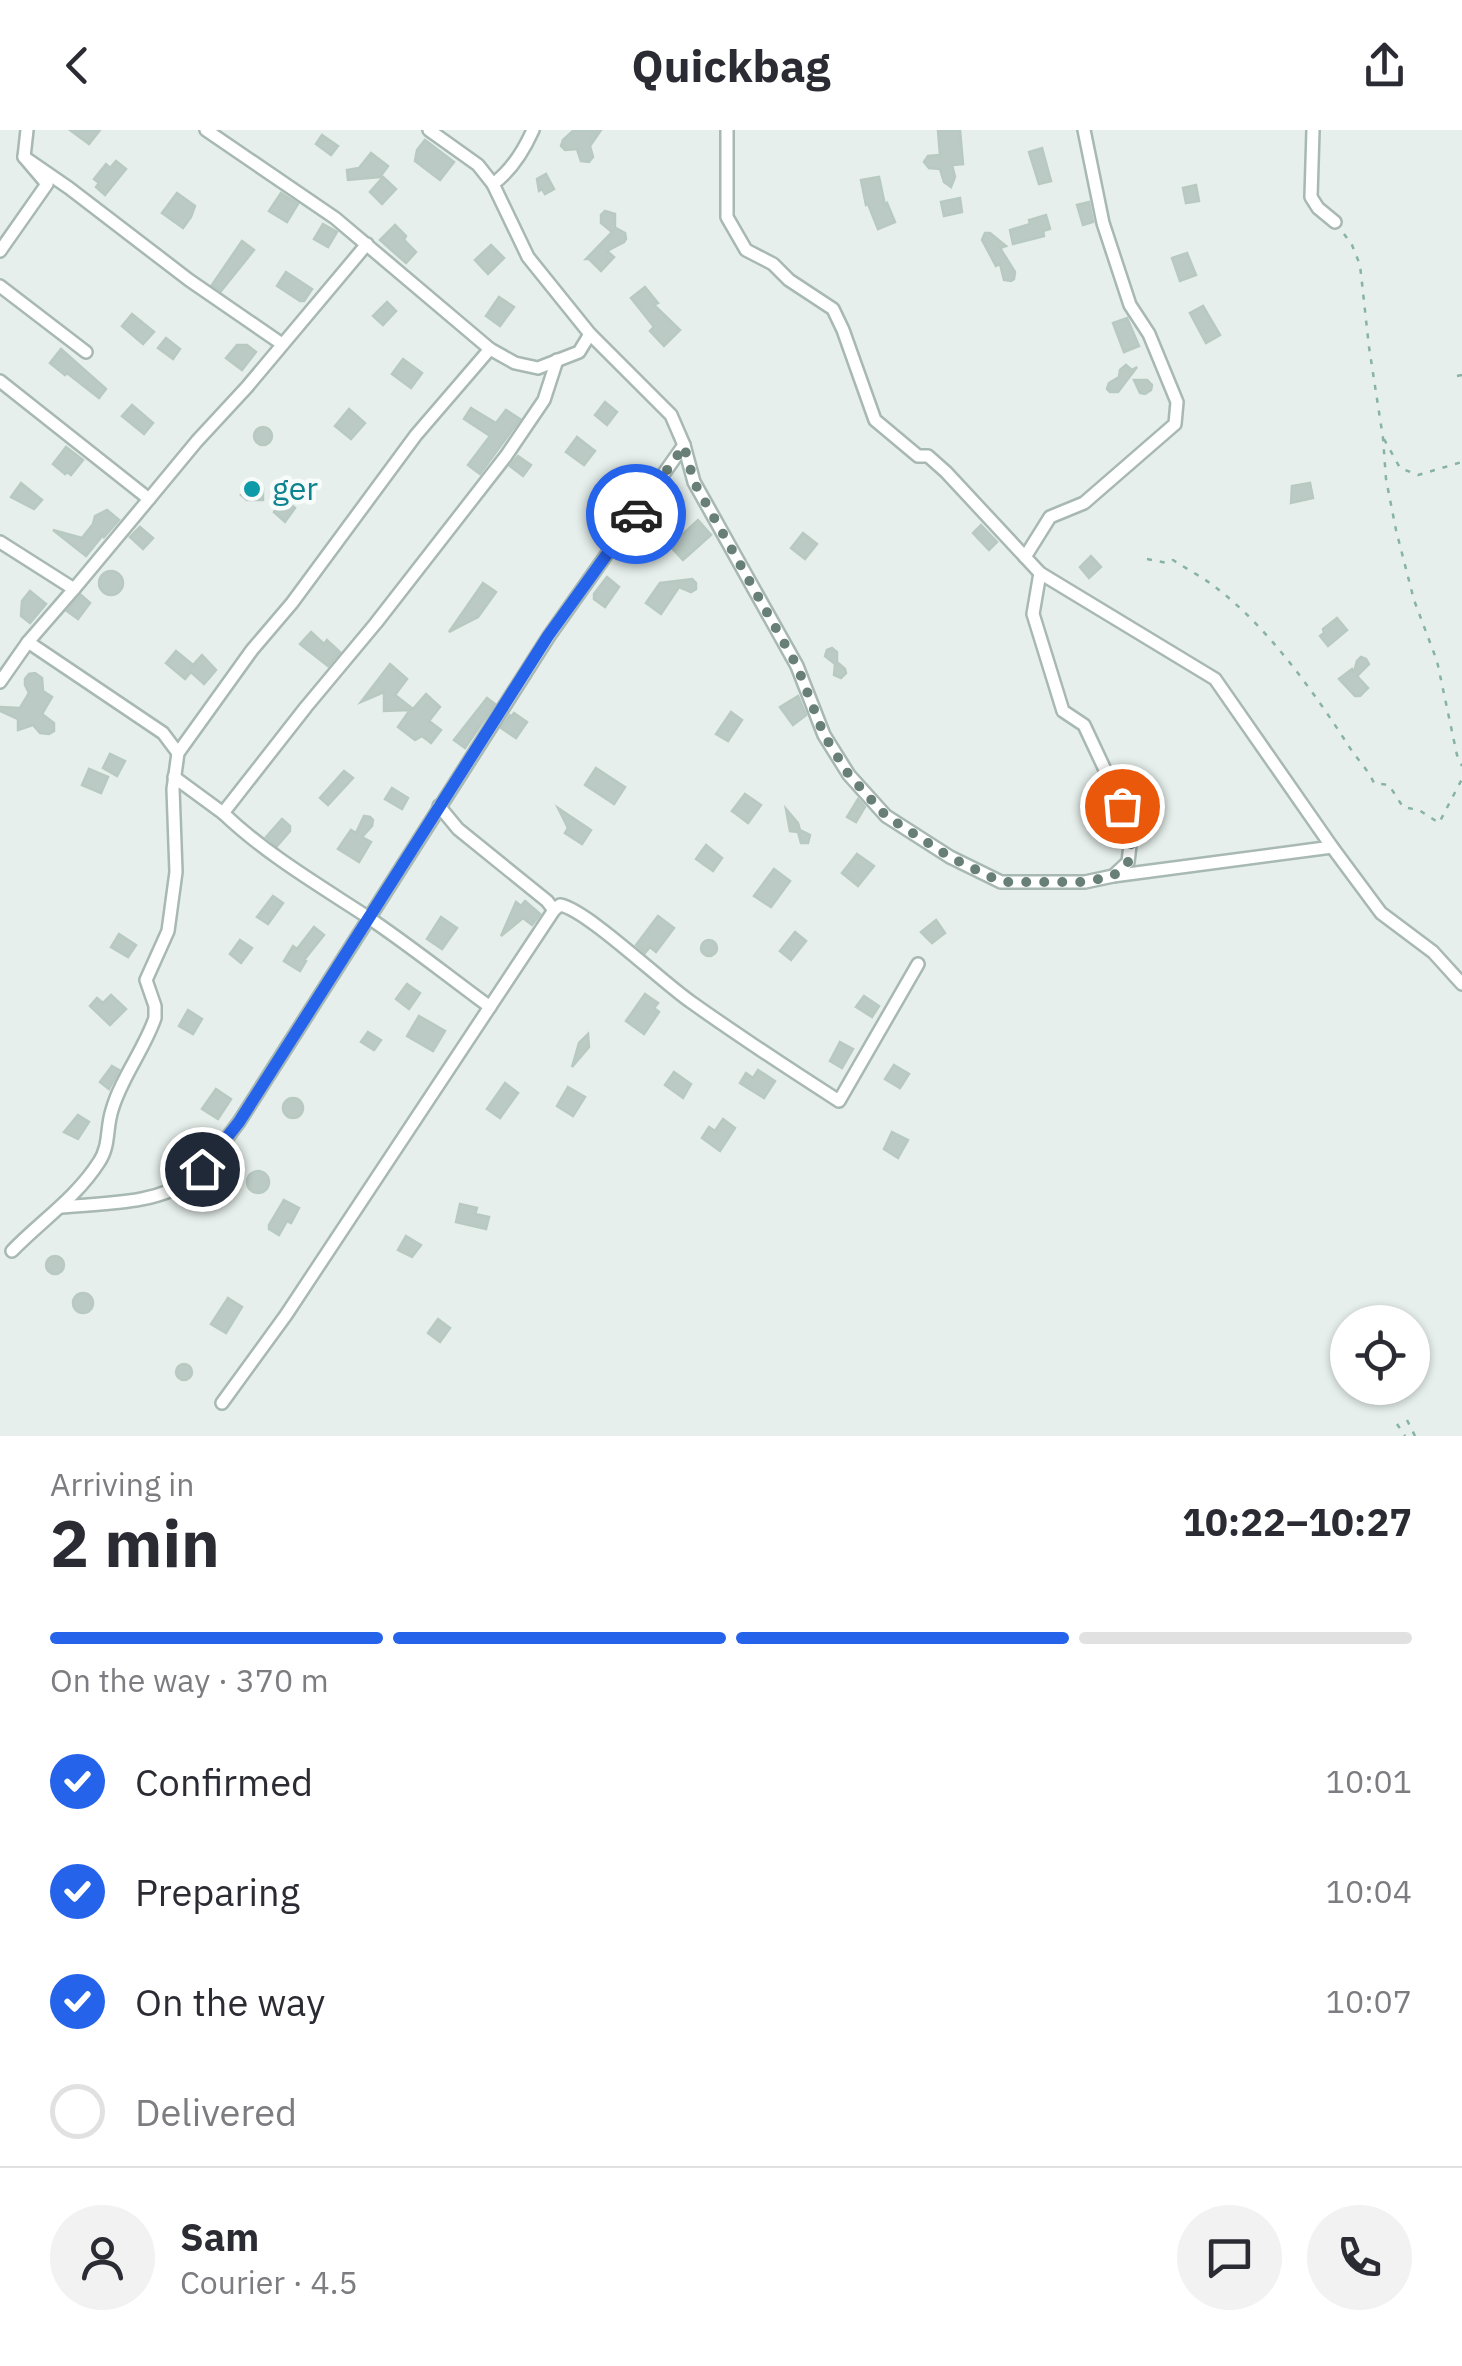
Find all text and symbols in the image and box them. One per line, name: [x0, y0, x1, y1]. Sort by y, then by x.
text: Quickbag: [632, 36, 830, 94]
icon: back: [50, 38, 105, 93]
icon: share: [1357, 38, 1412, 93]
courier: [586, 464, 686, 564]
place label: ger: [272, 467, 318, 509]
marker: ger: [241, 478, 263, 500]
icon: car: [609, 487, 664, 542]
pin: [1080, 764, 1165, 849]
icon: bag: [1095, 779, 1150, 834]
pin: [160, 1127, 245, 1212]
icon: home: [175, 1142, 230, 1197]
map controls: [1330, 1305, 1430, 1405]
button: locate: [1330, 1305, 1430, 1405]
text: Arriving in: [50, 1463, 195, 1505]
text: 10:22–10:27: [1182, 1497, 1412, 1546]
text: 2 min: [50, 1500, 220, 1585]
text: On the way · 370 m: [50, 1659, 329, 1701]
icon: check: [50, 1754, 105, 1809]
text: Confirmed: [135, 1757, 313, 1806]
text: 10:01: [1326, 1760, 1412, 1802]
icon: check: [50, 1864, 105, 1919]
text: Preparing: [135, 1867, 300, 1916]
text: 10:04: [1326, 1870, 1412, 1912]
icon: check: [50, 1974, 105, 2029]
text: On the way: [135, 1977, 325, 2026]
text: 10:07: [1326, 1980, 1412, 2022]
text: Delivered: [135, 2087, 297, 2136]
button: person: [50, 2205, 155, 2310]
button: chat: [1177, 2205, 1282, 2310]
button: phone: [1307, 2205, 1412, 2310]
text: Sam: [180, 2212, 259, 2261]
text: Courier · 4.5: [180, 2261, 358, 2303]

